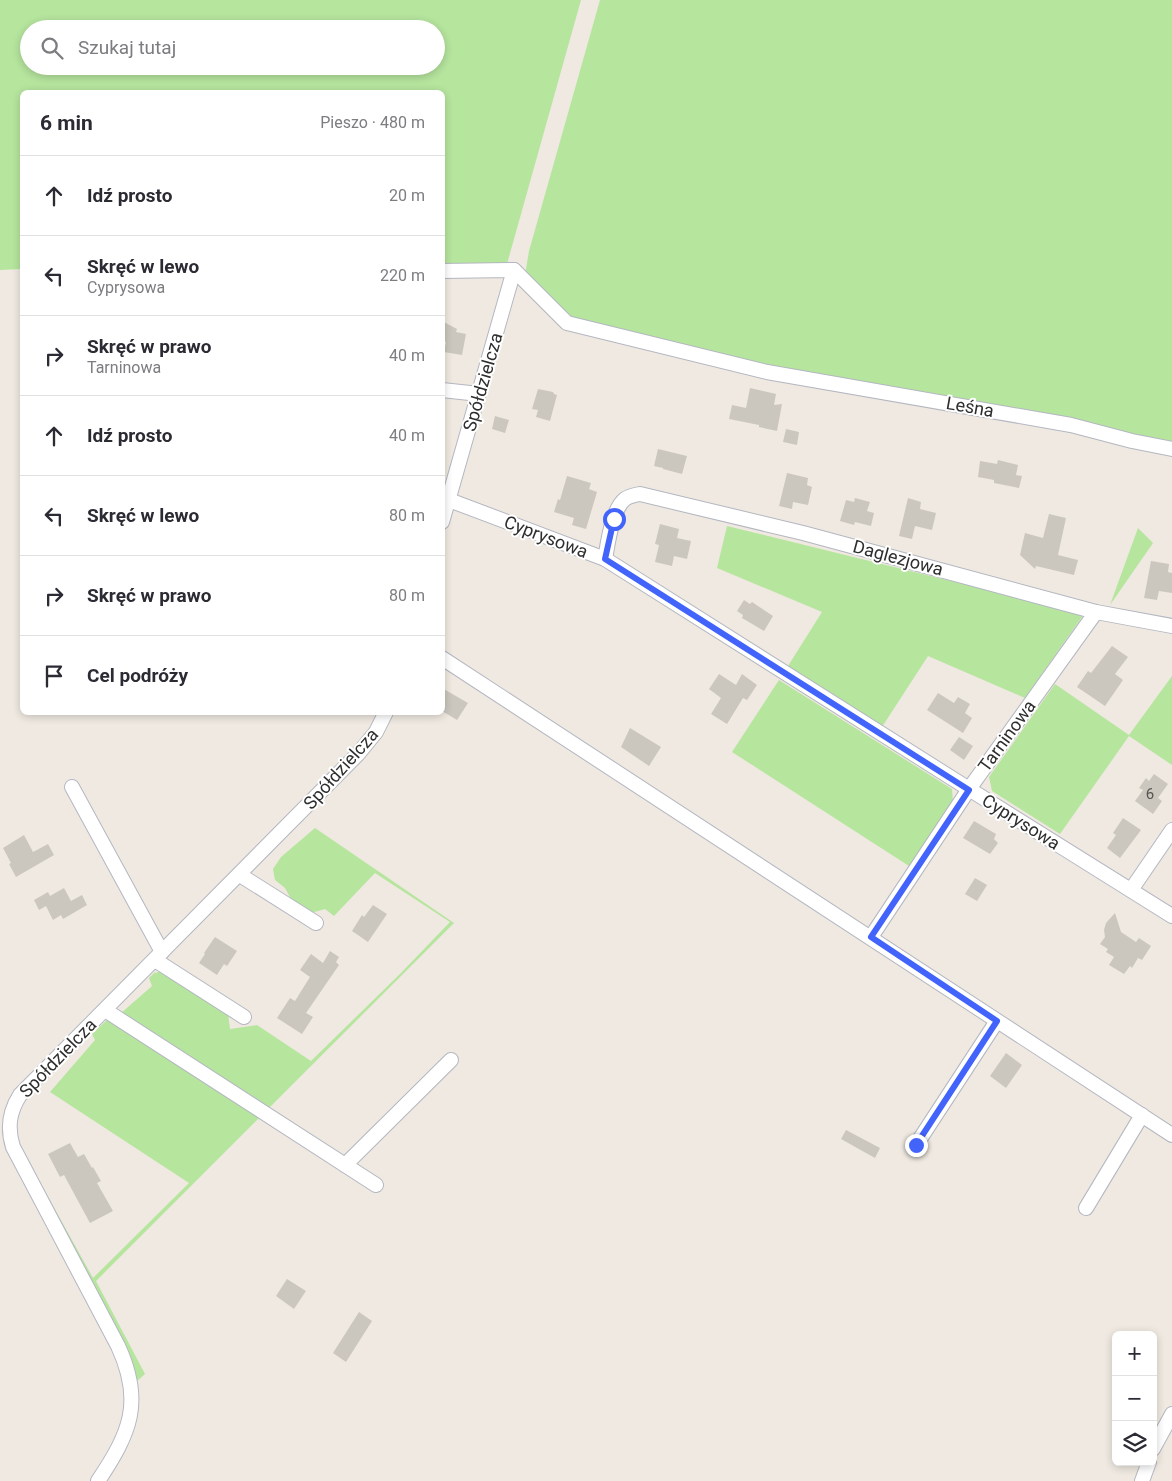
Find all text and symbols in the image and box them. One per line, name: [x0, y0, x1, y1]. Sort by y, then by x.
search box: [20, 20, 445, 75]
icon: search: [38, 34, 66, 62]
text: Szukaj tutaj: [78, 36, 176, 59]
text: 6 min: [40, 111, 93, 135]
text: Pieszo · 480 m: [320, 113, 425, 132]
icon: ahead: [40, 182, 68, 210]
text: Idź prosto: [87, 184, 172, 207]
text: 20 m: [389, 186, 425, 205]
text: Skręć w lewo: [87, 255, 199, 278]
icon: left: [40, 262, 68, 290]
text: 220 m: [380, 266, 425, 285]
text: Cyprysowa: [87, 278, 165, 297]
street label: Spółdzielcza: [458, 330, 507, 434]
text: Skręć w prawo: [87, 335, 211, 358]
icon: right: [40, 342, 68, 370]
text: 40 m: [389, 346, 425, 365]
text: Tarninowa: [87, 358, 161, 377]
street label: Leśna: [944, 392, 996, 421]
icon: ahead: [40, 422, 68, 450]
text: Idź prosto: [87, 424, 172, 447]
text: 40 m: [389, 426, 425, 445]
icon: left: [40, 502, 68, 530]
text: Skręć w lewo: [87, 504, 199, 527]
text: 80 m: [389, 506, 425, 525]
route start: [603, 508, 626, 531]
street label: Cyprysowa: [501, 511, 591, 562]
street label: Daglezjowa: [851, 535, 945, 580]
icon: right: [40, 582, 68, 610]
text: Skręć w prawo: [87, 584, 211, 607]
text: 80 m: [389, 586, 425, 605]
icon: arrive: [40, 662, 68, 690]
text: Cel podróży: [87, 664, 188, 687]
street label: Tarninowa: [974, 696, 1040, 776]
street label: Spółdzielcza: [299, 724, 382, 813]
house number: 6: [1146, 785, 1154, 803]
street label: Cyprysowa: [978, 789, 1064, 854]
street label: Spółdzielcza: [15, 1014, 100, 1101]
route end: [905, 1134, 928, 1157]
map controls: [1112, 1331, 1157, 1466]
button: +: [1112, 1331, 1157, 1376]
button: −: [1112, 1376, 1157, 1421]
button: layers: [1112, 1421, 1157, 1466]

